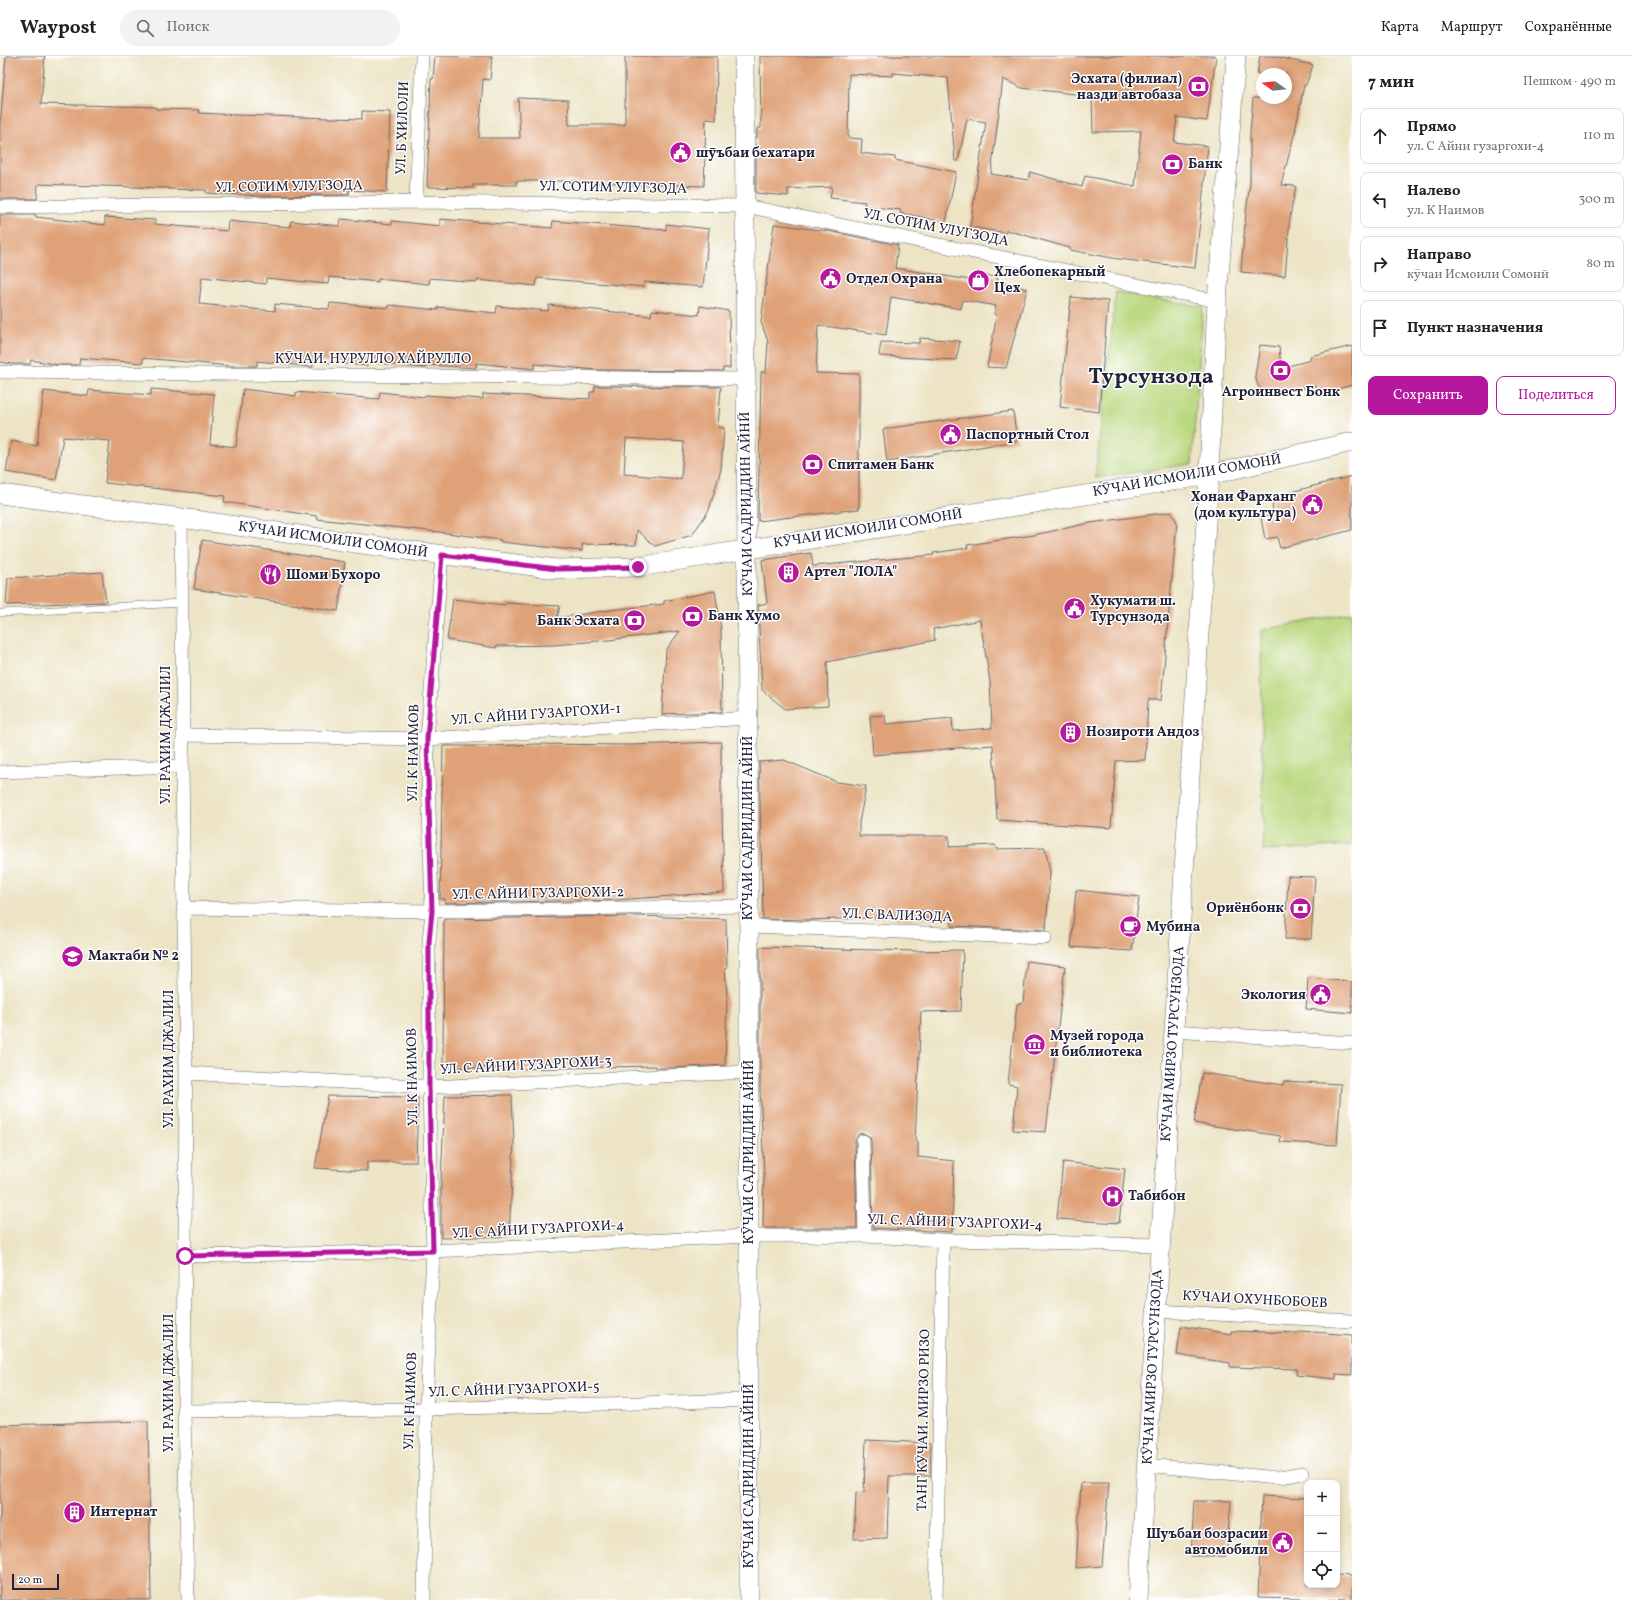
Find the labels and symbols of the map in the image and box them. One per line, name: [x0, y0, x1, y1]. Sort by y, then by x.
north arrow: [1256, 68, 1292, 104]
place label: Эсхата (филиал) назди автобаза: [1071, 70, 1182, 105]
bank icon: Эсхата (филиал) назди автобаза: [1185, 74, 1211, 100]
street label: УЛ. Б ХИЛОЛИ: [392, 81, 414, 175]
public building icon: шӯъбаи бехатари: [668, 140, 694, 166]
place label: шӯъбаи бехатари: [696, 144, 815, 163]
bank icon: Банк: [1159, 151, 1185, 177]
place label: Банк: [1188, 155, 1223, 174]
street label: УЛ. СОТИМ УЛУГЗОДА: [215, 176, 363, 198]
street label: УЛ. СОТИМ УЛУГЗОДА: [539, 177, 687, 199]
street label: УЛ. СОТИМ УЛУГЗОДА: [862, 205, 1010, 251]
place label: Хлебопекарный Цех: [994, 263, 1106, 298]
public building icon: Отдел Охрана: [817, 266, 843, 292]
shop icon: Хлебопекарный Цех: [966, 267, 992, 293]
place label: Отдел Охрана: [846, 270, 943, 289]
street label: КӮЧАИ. НУРУЛЛО ХАЙРУЛЛО: [275, 349, 471, 369]
bank icon: Агроинвест Бонк: [1268, 357, 1294, 383]
district label: Турсунзода: [1088, 362, 1214, 393]
place label: Агроинвест Бонк: [1222, 383, 1341, 402]
street label: КӮЧАИ САДРИДДИН АЙНӢ: [735, 411, 758, 597]
public building icon: Паспортный Стол: [937, 422, 963, 448]
place label: Паспортный Стол: [966, 426, 1089, 445]
street label: КӮЧАИ ИСМОИЛИ СОМОНӢ: [1091, 450, 1283, 502]
bank icon: Спитамен Банк: [799, 452, 825, 478]
place label: Спитамен Банк: [828, 456, 935, 475]
place label: Хонаи Фарханг (дом культура): [1191, 488, 1296, 523]
public building icon: Хонаи Фарханг (дом культура): [1299, 492, 1325, 518]
street label: КӮЧАИ ИСМОИЛИ СОМОНӢ: [772, 505, 964, 553]
street label: КӮЧАИ ИСМОИЛИ СОМОНӢ: [237, 517, 429, 563]
route end: [629, 558, 647, 576]
building icon: Артел "ЛОЛА": [775, 559, 801, 585]
restaurant icon: Шоми Бухоро: [257, 562, 283, 588]
place label: Артел "ЛОЛА": [804, 563, 897, 582]
place label: Шоми Бухоро: [286, 566, 381, 585]
place label: Хукумати ш. Турсунзода: [1090, 592, 1176, 627]
public building icon: Хукумати ш. Турсунзода: [1061, 596, 1087, 622]
bank icon: Банк Хумо: [680, 603, 706, 629]
place label: Банк Хумо: [708, 607, 780, 626]
bank icon: Банк Эсхата: [622, 608, 648, 634]
place label: Банк Эсхата: [537, 612, 620, 631]
street label: УЛ. РАХИМ ДЖАЛИЛ: [157, 665, 176, 805]
street label: УЛ. С АЙНИ ГУЗАРГОХИ-1: [450, 699, 622, 730]
street label: УЛ. К НАИМОВ: [404, 704, 424, 802]
building icon: Нозироти Андоз: [1057, 719, 1083, 745]
place label: Нозироти Андоз: [1086, 723, 1199, 742]
street label: КӮЧАИ САДРИДДИН АЙНӢ: [738, 736, 758, 920]
street label: УЛ. С АЙНИ ГУЗАРГОХИ-2: [452, 882, 624, 905]
bank icon: Ориёнбонк: [1287, 895, 1313, 921]
place label: Ориёнбонк: [1206, 899, 1285, 918]
street label: УЛ. С ВАЛИЗОДА: [841, 905, 953, 927]
cafe icon: Мубина: [1117, 914, 1143, 940]
place label: Мубина: [1146, 918, 1201, 937]
school or university icon: Мактаби № 2: [59, 943, 85, 969]
street label: КӮЧАИ МИРЗО ТУРСУНЗОДА: [1157, 945, 1189, 1142]
place label: Мактаби № 2: [88, 947, 179, 966]
public building icon: Экология: [1308, 982, 1334, 1008]
place label: Экология: [1241, 986, 1306, 1005]
street label: УЛ. РАХИМ ДЖАЛИЛ: [160, 989, 179, 1129]
place label: Музей города и библиотека: [1050, 1027, 1145, 1062]
street label: УЛ. К НАИМОВ: [403, 1028, 423, 1126]
museum icon: Музей города и библиотека: [1021, 1031, 1047, 1057]
street label: УЛ. С АЙНИ ГУЗАРГОХИ-3: [440, 1051, 612, 1080]
street label: КӮЧАИ САДРИДДИН АЙНӢ: [739, 1060, 759, 1244]
hospital icon: Табибон: [1100, 1183, 1126, 1209]
place label: Табибон: [1128, 1187, 1186, 1206]
street label: УЛ. С. АЙНИ ГУЗАРГОХИ-4: [867, 1209, 1043, 1236]
street label: УЛ. С АЙНИ ГУЗАРГОХИ-4: [451, 1215, 625, 1244]
route start: [176, 1247, 194, 1265]
street label: КӮЧАИ МИРЗО ТУРСУНЗОДА: [1138, 1269, 1168, 1465]
street label: КӮЧАИ ОХУНБОБОЕВ: [1182, 1287, 1328, 1313]
street label: УЛ. РАХИМ ДЖАЛИЛ: [160, 1313, 179, 1453]
street label: ТАНГ КӮЧАИ. МИРЗО РИЗО: [913, 1329, 935, 1511]
street label: УЛ. К НАИМОВ: [400, 1352, 422, 1450]
street label: УЛ. С АЙНИ ГУЗАРГОХИ-5: [428, 1377, 600, 1402]
street label: КӮЧАИ САДРИДДИН АЙНӢ: [739, 1384, 759, 1568]
building icon: Интернат: [62, 1499, 88, 1525]
place label: Интернат: [90, 1503, 158, 1522]
place label: Шуъбаи бозрасии автомобили: [1146, 1525, 1268, 1560]
public building icon: Шуъбаи бозрасии автомобили: [1270, 1529, 1296, 1555]
scale bar: [12, 1572, 59, 1591]

